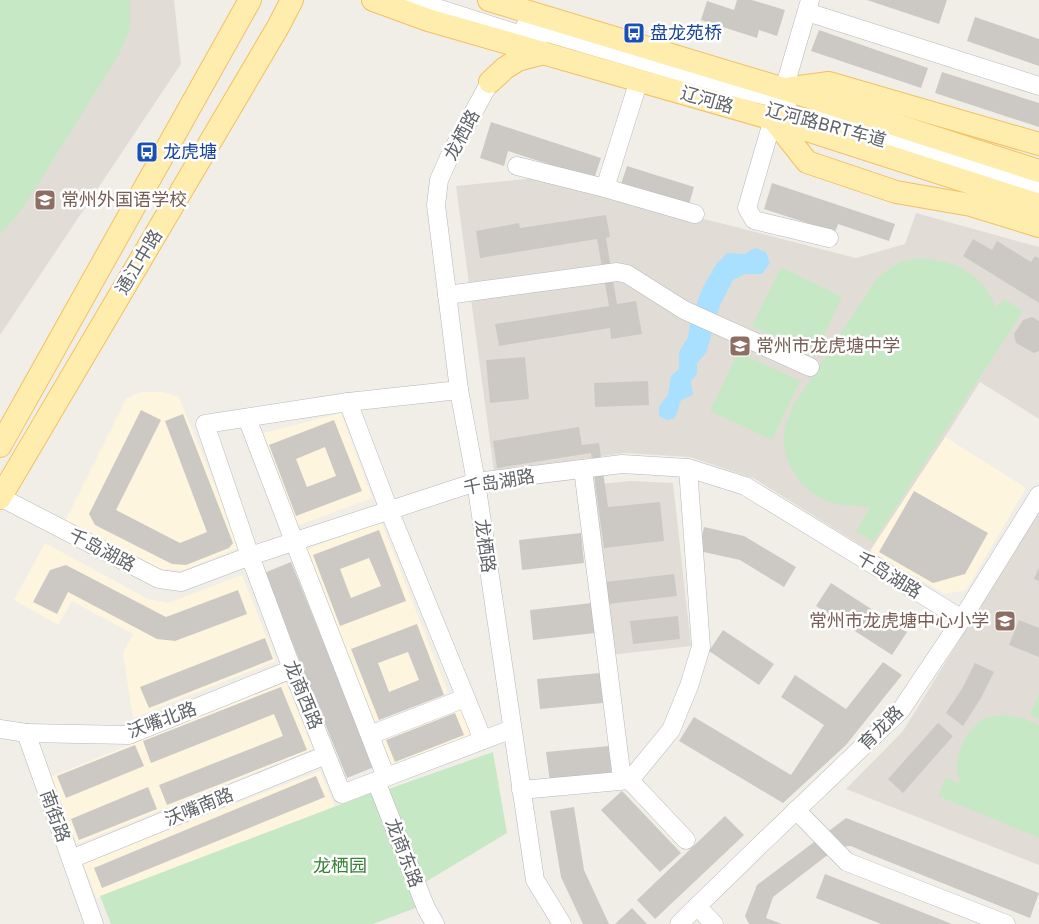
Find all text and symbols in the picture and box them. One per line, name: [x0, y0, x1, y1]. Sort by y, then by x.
bus stop icon: 盘龙苑桥: [622, 21, 646, 45]
place label: 盘龙苑桥: [650, 23, 722, 46]
street label: 辽河路: [677, 83, 736, 120]
street label: 辽河路BRT车道: [763, 99, 888, 154]
street label: 龙栖路: [440, 106, 486, 165]
bus stop icon: 龙虎塘: [135, 140, 159, 164]
place label: 龙虎塘: [163, 142, 217, 165]
school or university icon: 常州外国语学校: [33, 188, 57, 212]
place label: 常州外国语学校: [61, 190, 187, 213]
street label: 通江中路: [112, 226, 169, 300]
school or university icon: 常州市龙虎塘中学: [728, 334, 752, 358]
place label: 常州市龙虎塘中学: [756, 336, 900, 359]
street label: 千岛湖路: [462, 466, 537, 501]
street label: 龙栖路: [468, 518, 499, 575]
street label: 千岛湖路: [64, 525, 139, 578]
street label: 千岛湖路: [851, 548, 925, 605]
school or university icon: 常州市龙虎塘中心小学: [993, 609, 1017, 633]
place label: 常州市龙虎塘中心小学: [809, 611, 989, 634]
street label: 龙商西路: [277, 658, 326, 733]
street label: 沃嘴北路: [125, 698, 200, 745]
street label: 育龙路: [855, 702, 909, 756]
street label: 沃嘴南路: [162, 784, 237, 833]
street label: 南街路: [34, 787, 74, 846]
street label: 龙商东路: [379, 816, 426, 891]
park label: 龙栖园: [313, 856, 367, 879]

